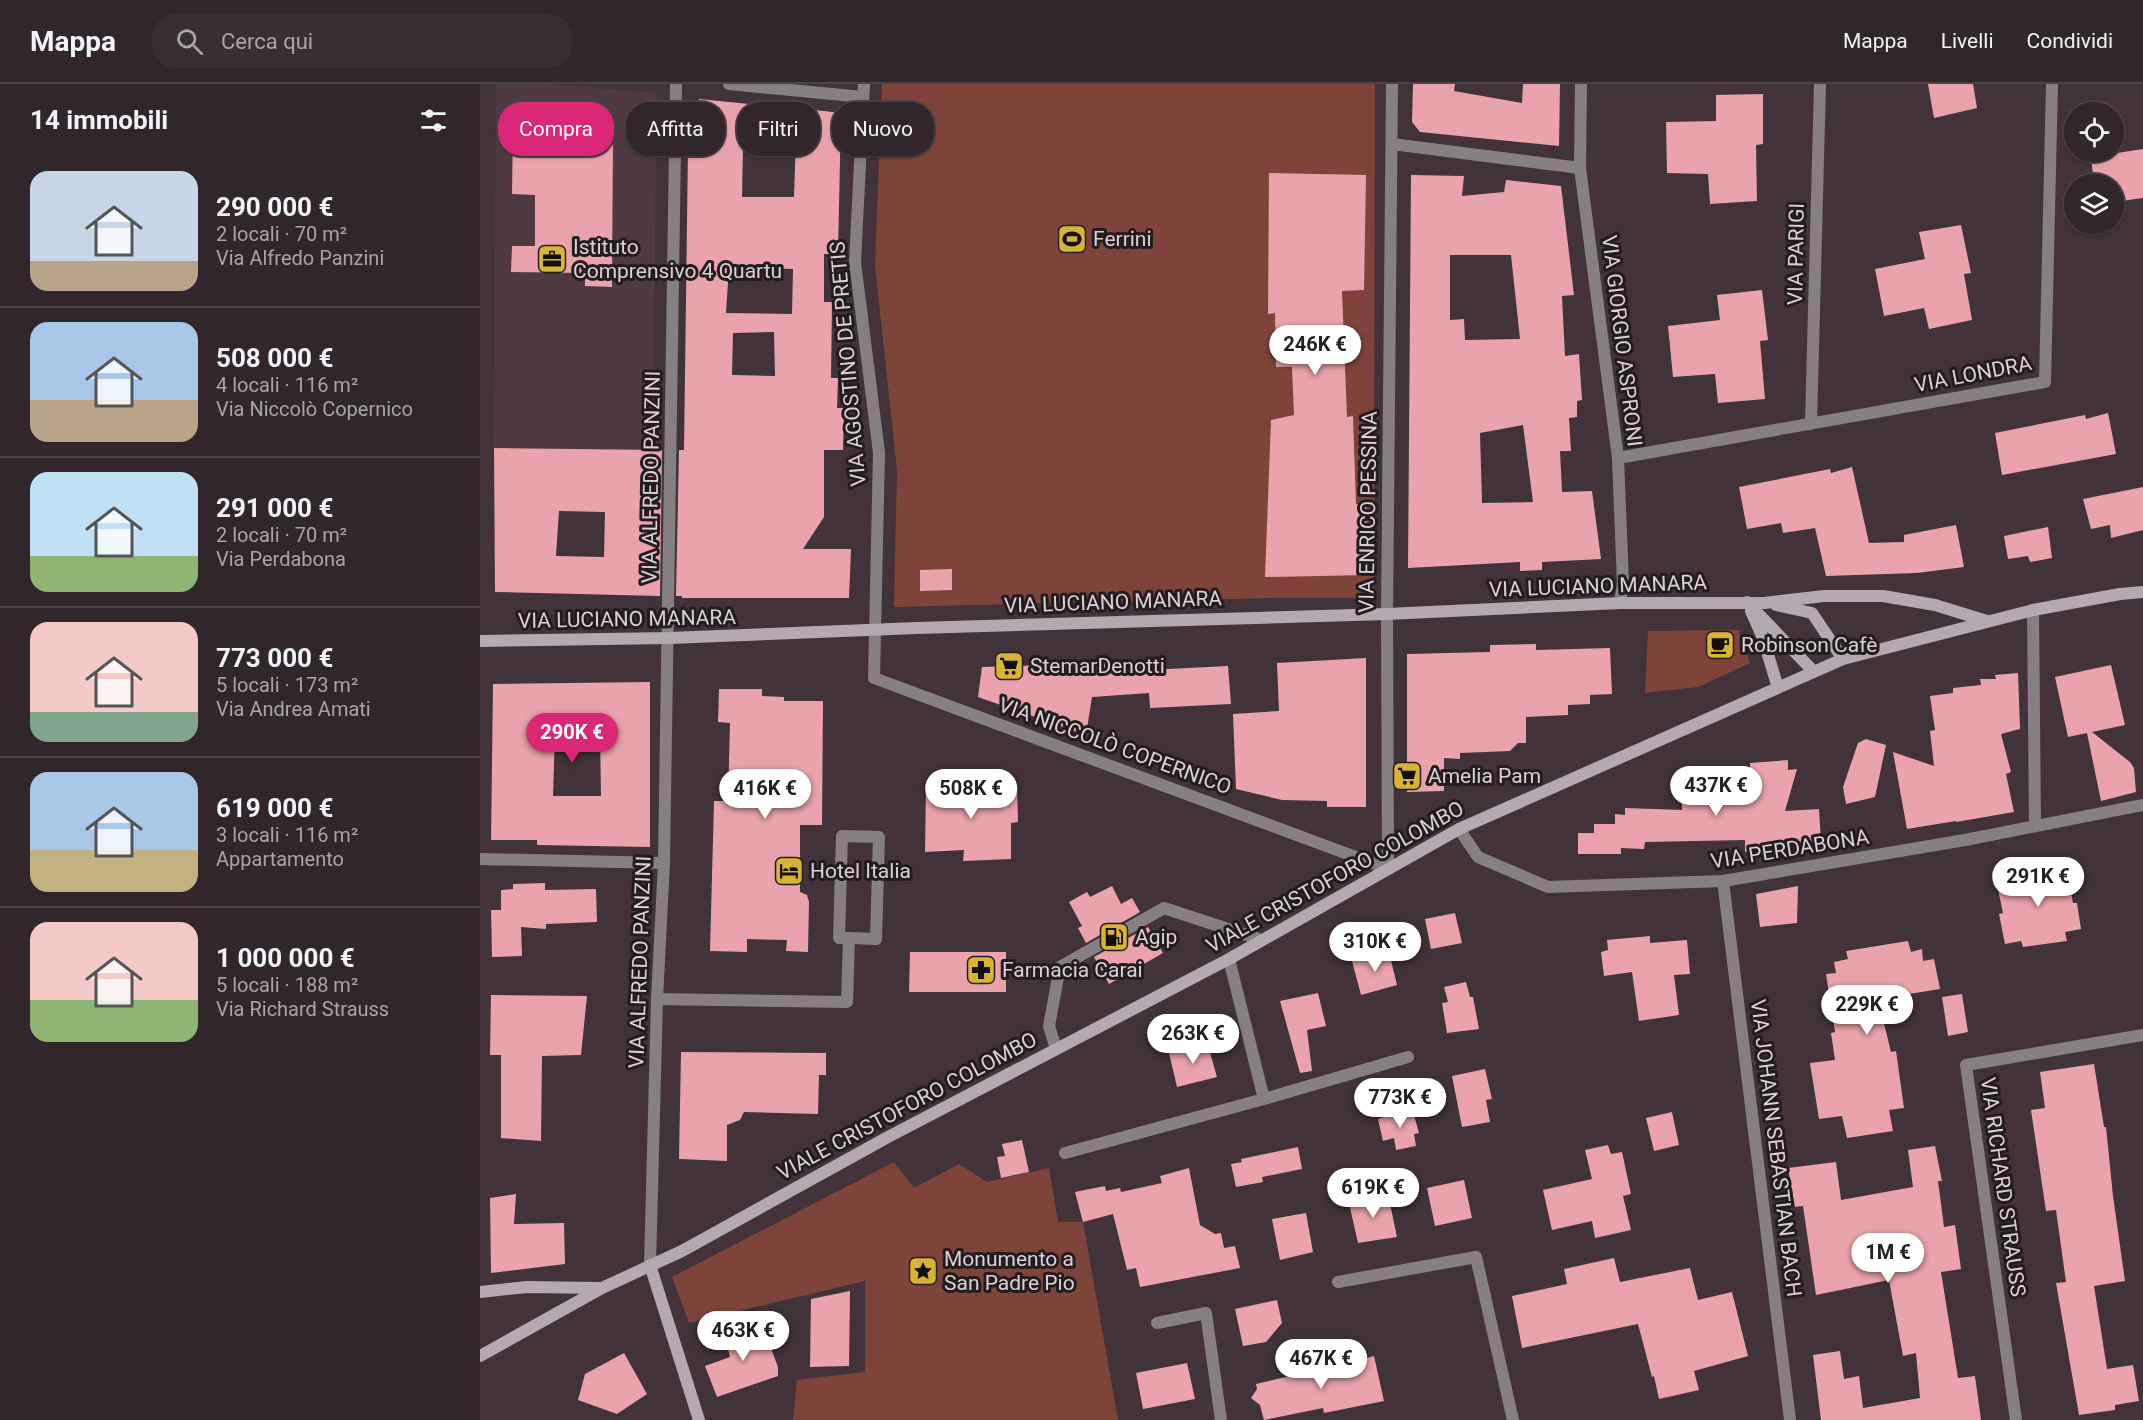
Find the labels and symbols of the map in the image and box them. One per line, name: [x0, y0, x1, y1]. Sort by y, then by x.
street label: VIA PARIGI: [1783, 203, 1809, 305]
sports icon: Ferrini: [1056, 223, 1088, 255]
place label: Ferrini: [1093, 227, 1152, 251]
street label: VIA GIORGIO ASPRONI: [1597, 234, 1647, 448]
place label: Istituto Comprensivo 4 Quartu: [573, 235, 782, 283]
street label: VIA AGOSTINO DE PRETIS: [825, 241, 871, 487]
office icon: Istituto Comprensivo 4 Quartu: [536, 243, 568, 275]
pin: 246K €: [1266, 325, 1364, 376]
street label: VIA LONDRA: [1912, 351, 2034, 397]
street label: VIA ALFREDO PANZINI: [637, 371, 665, 583]
street label: VIA ENRICO PESSINA: [1354, 411, 1382, 613]
street label: VIA LUCIANO MANARA: [1489, 570, 1708, 602]
street label: VIA LUCIANO MANARA: [1004, 586, 1223, 618]
street label: VIA LUCIANO MANARA: [518, 605, 737, 633]
cafe icon: Robinson Cafè: [1704, 629, 1736, 661]
place label: Robinson Cafè: [1741, 633, 1877, 657]
supermarket icon: StemarDenotti: [993, 650, 1025, 682]
place label: StemarDenotti: [1030, 654, 1165, 678]
street label: VIA NICCOLÒ COPERNICO: [995, 693, 1235, 799]
pin: 290K €: [523, 713, 621, 764]
supermarket icon: Amelia Pam: [1391, 760, 1423, 792]
place label: Amelia Pam: [1428, 764, 1541, 788]
pin: 437K €: [1667, 766, 1765, 817]
pin: 416K €: [716, 769, 814, 820]
pin: 508K €: [922, 769, 1020, 820]
street label: VIALE CRISTOFORO COLOMBO: [1202, 796, 1468, 958]
street label: VIA PERDABONA: [1709, 825, 1871, 873]
street label: VIA ALFREDO PANZINI: [624, 855, 656, 1069]
hotel icon: Hotel Italia: [773, 855, 805, 887]
pin: 291K €: [1989, 857, 2087, 908]
place label: Hotel Italia: [810, 859, 911, 883]
fuel station icon: Agip: [1098, 921, 1130, 953]
pin: 310K €: [1326, 922, 1424, 973]
place label: Agip: [1135, 925, 1177, 949]
pharmacy icon: Farmacia Carai: [965, 954, 997, 986]
place label: Farmacia Carai: [1002, 958, 1143, 982]
pin: 229K €: [1818, 985, 1916, 1036]
street label: VIA JOHANN SEBASTIAN BACH: [1746, 998, 1806, 1298]
pin: 263K €: [1144, 1014, 1242, 1065]
street label: VIALE CRISTOFORO COLOMBO: [773, 1027, 1041, 1185]
street label: VIA RICHARD STRAUSS: [1976, 1076, 2030, 1298]
pin: 773K €: [1351, 1078, 1449, 1129]
pin: 619K €: [1324, 1168, 1422, 1219]
pin: 1M €: [1852, 1233, 1924, 1284]
place label: Monumento a San Padre Pio: [944, 1247, 1075, 1295]
place icon: Monumento a San Padre Pio: [907, 1255, 939, 1287]
pin: 463K €: [694, 1311, 792, 1362]
pin: 467K €: [1272, 1339, 1370, 1390]

